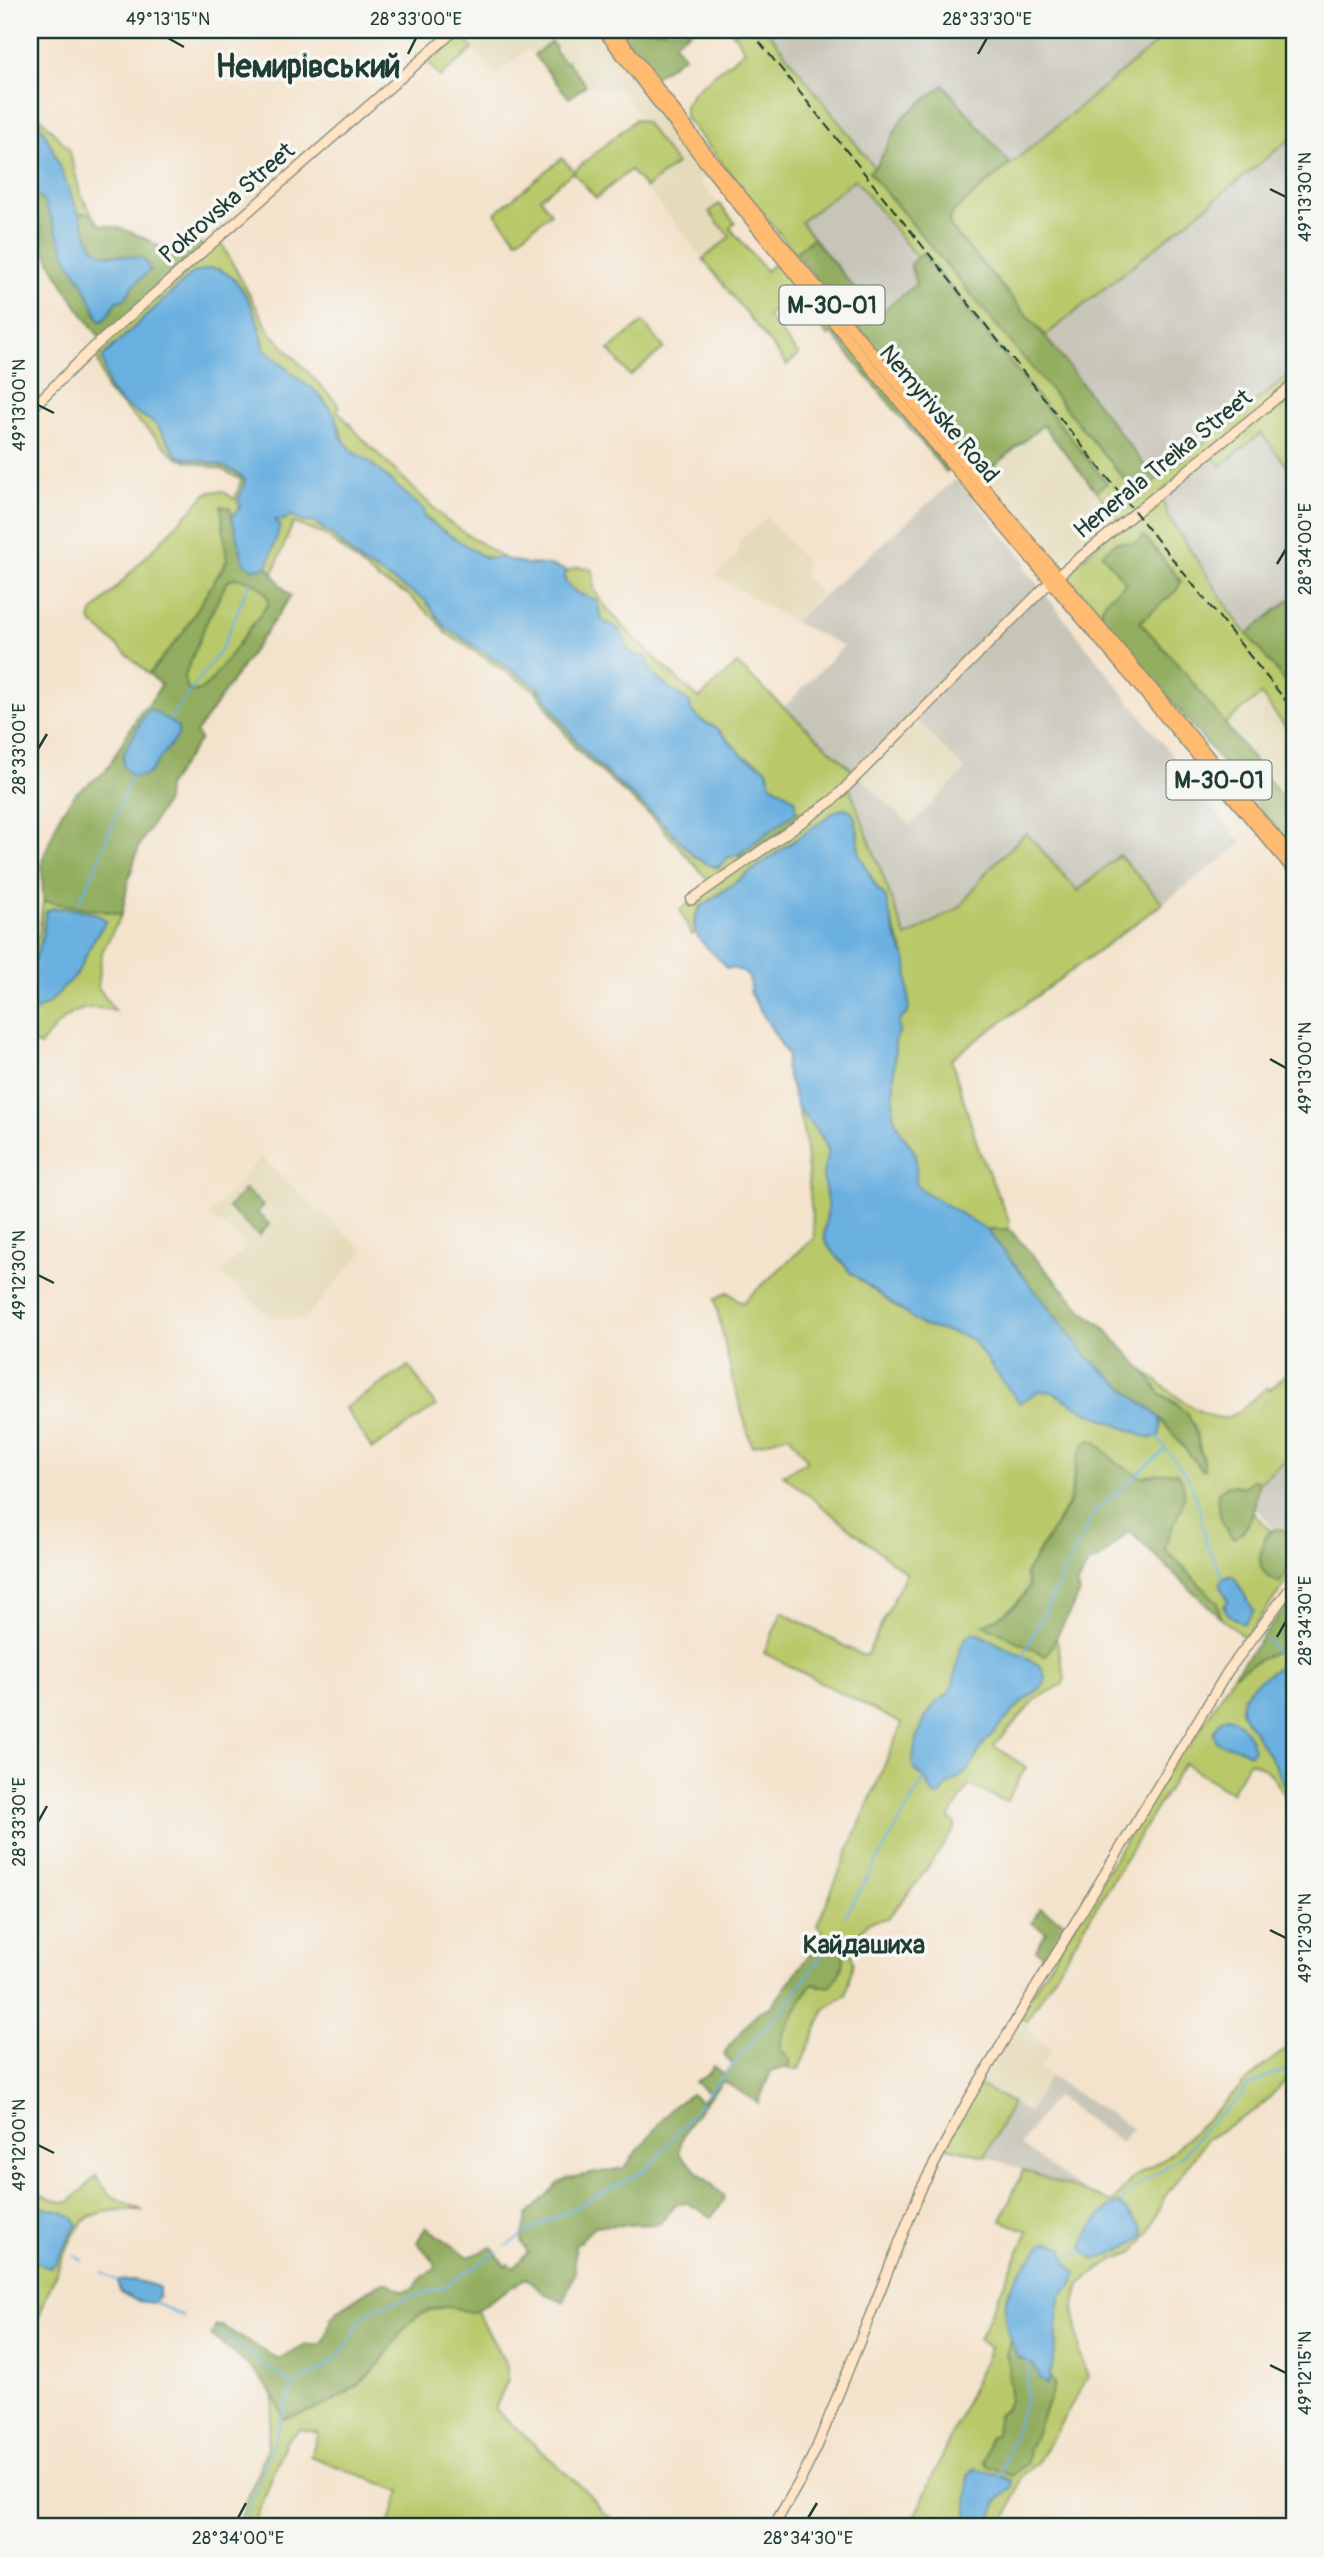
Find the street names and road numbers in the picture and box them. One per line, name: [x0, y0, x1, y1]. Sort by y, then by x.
street label: Pokrovska Street: [153, 136, 301, 270]
road number: М-30-01: [780, 286, 884, 324]
street label: Nemyrivske Road: [873, 339, 1005, 489]
street label: Henerala Treika Street: [1068, 383, 1258, 545]
road number: М-30-01: [1166, 760, 1272, 800]

